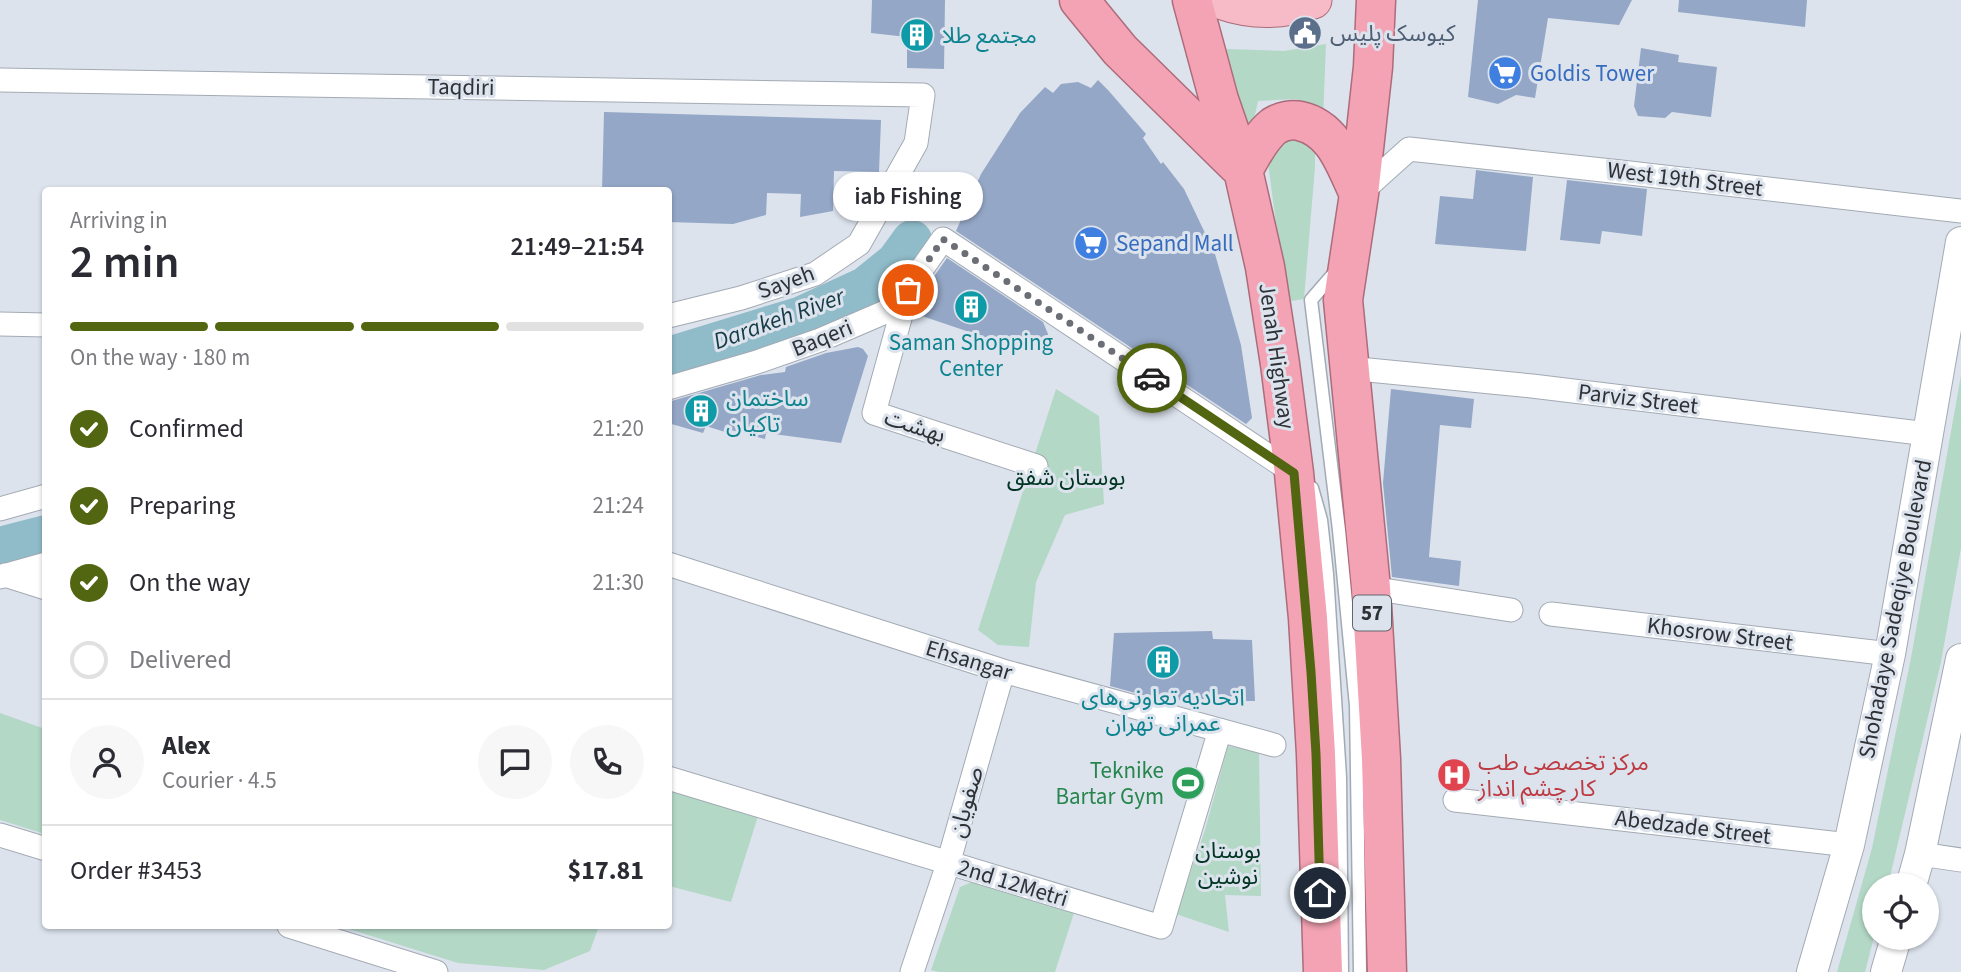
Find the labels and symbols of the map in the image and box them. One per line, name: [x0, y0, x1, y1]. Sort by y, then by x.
public building icon: کیوسک پلیس: [1286, 14, 1324, 52]
building icon: مجتمع طلا: [898, 16, 936, 54]
place label: کیوسک پلیس: [1330, 17, 1456, 50]
place label: مجتمع طلا: [942, 19, 1037, 52]
supermarket icon: Goldis Tower: [1486, 54, 1524, 92]
place label: Goldis Tower: [1530, 57, 1655, 90]
street label: Taqdiri: [427, 70, 495, 104]
street label: West 19th Street: [1605, 153, 1765, 205]
callout: iab Fishing: [833, 171, 983, 220]
supermarket icon: Sepand Mall: [1072, 224, 1110, 262]
place label: Sepand Mall: [1116, 227, 1234, 260]
street label: Sayeh: [753, 256, 819, 308]
pin: [878, 260, 938, 320]
water label: Darakeh River: [709, 278, 851, 359]
street label: Jenah Highway: [1250, 281, 1304, 431]
building icon: Saman Shopping Center: [952, 288, 990, 326]
street label: Baqeri: [787, 311, 857, 365]
place label: Saman Shopping Center: [889, 326, 1054, 385]
courier: [1117, 343, 1187, 413]
street label: Parviz Street: [1576, 375, 1700, 423]
place label: ساختمان تاکیان: [726, 382, 809, 441]
building icon: ساختمان تاکیان: [682, 392, 720, 430]
street label: بهشت: [880, 401, 950, 451]
street label: Shohadaye Sadeqiye Boulevard: [1850, 457, 1940, 761]
park label: بوستان شفق: [1007, 461, 1125, 494]
road number: 57: [1353, 596, 1391, 630]
street label: Khosrow Street: [1645, 609, 1795, 659]
street label: Ehsangar: [922, 631, 1017, 689]
building icon: اتحادیه تعاونی‌های عمرانی تهران: [1144, 643, 1182, 681]
place label: اتحادیه تعاونی‌های عمرانی تهران: [1081, 681, 1245, 740]
place label: مرکز تخصصی طب کار چشم انداز: [1477, 746, 1649, 805]
place label: Teknike Bartar Gym: [1055, 754, 1164, 813]
hospital icon: مرکز تخصصی طب کار چشم انداز: [1435, 756, 1473, 794]
street label: صفویان: [940, 763, 992, 841]
sports icon: Teknike Bartar Gym: [1169, 764, 1207, 802]
street label: Abedzade Street: [1613, 801, 1773, 853]
park label: بوستان نوشین: [1195, 834, 1261, 893]
street label: 2nd 12Metri: [954, 851, 1072, 915]
pin: [1290, 863, 1350, 923]

